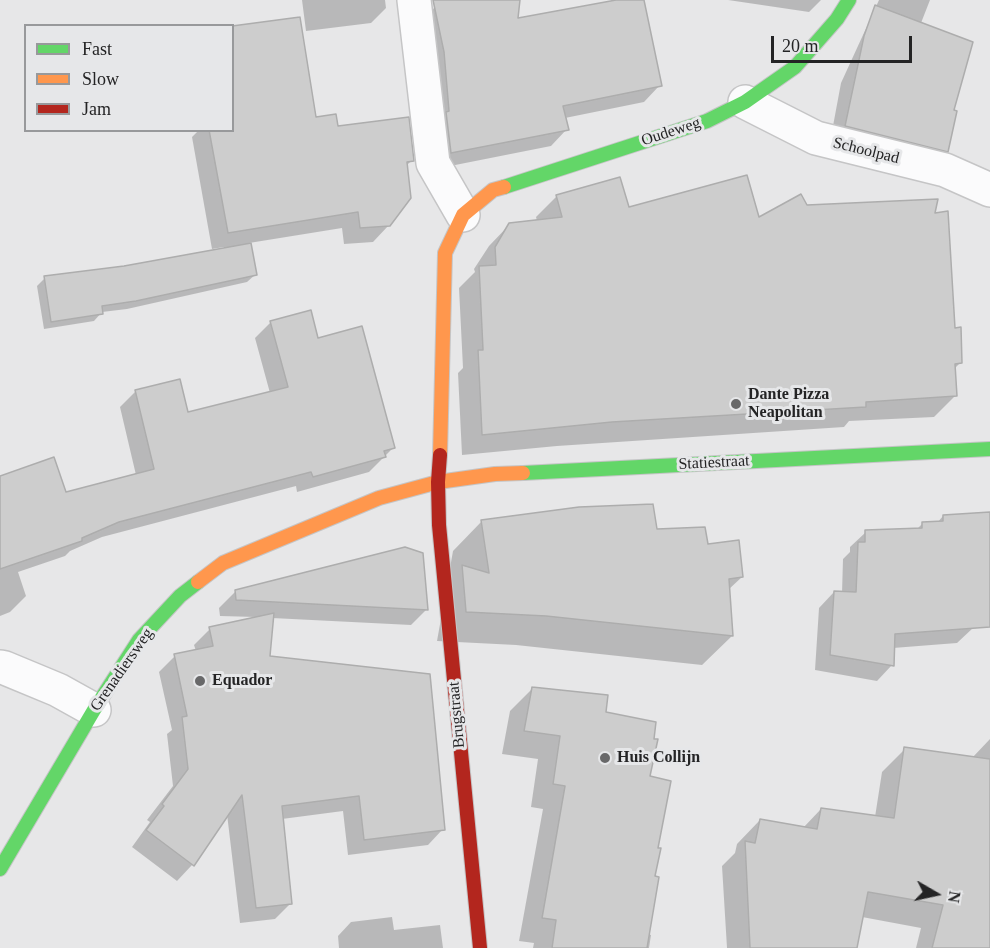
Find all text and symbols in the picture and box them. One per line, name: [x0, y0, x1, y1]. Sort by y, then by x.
legend: [24, 24, 234, 132]
scale bar: [774, 24, 915, 62]
text: 20 m: [782, 36, 819, 56]
text: Fast: [82, 39, 112, 59]
text: Slow: [82, 69, 119, 89]
text: Jam: [82, 99, 111, 119]
street label: Oudeweg: [639, 113, 703, 151]
street label: Schoolpad: [831, 134, 901, 168]
place label: Dante Pizza Neapolitan: [748, 385, 829, 423]
marker: Dante Pizza Neapolitan: [729, 397, 743, 411]
street label: Statiestraat: [678, 452, 750, 474]
street label: Grenadiersweg: [86, 625, 158, 715]
place label: Equador: [212, 671, 272, 691]
marker: Equador: [193, 674, 207, 688]
street label: Brugstraat: [445, 681, 469, 749]
place label: Huis Collijn: [617, 748, 700, 768]
marker: Huis Collijn: [598, 751, 612, 765]
north arrow: [906, 864, 966, 924]
text: N: [945, 890, 964, 904]

